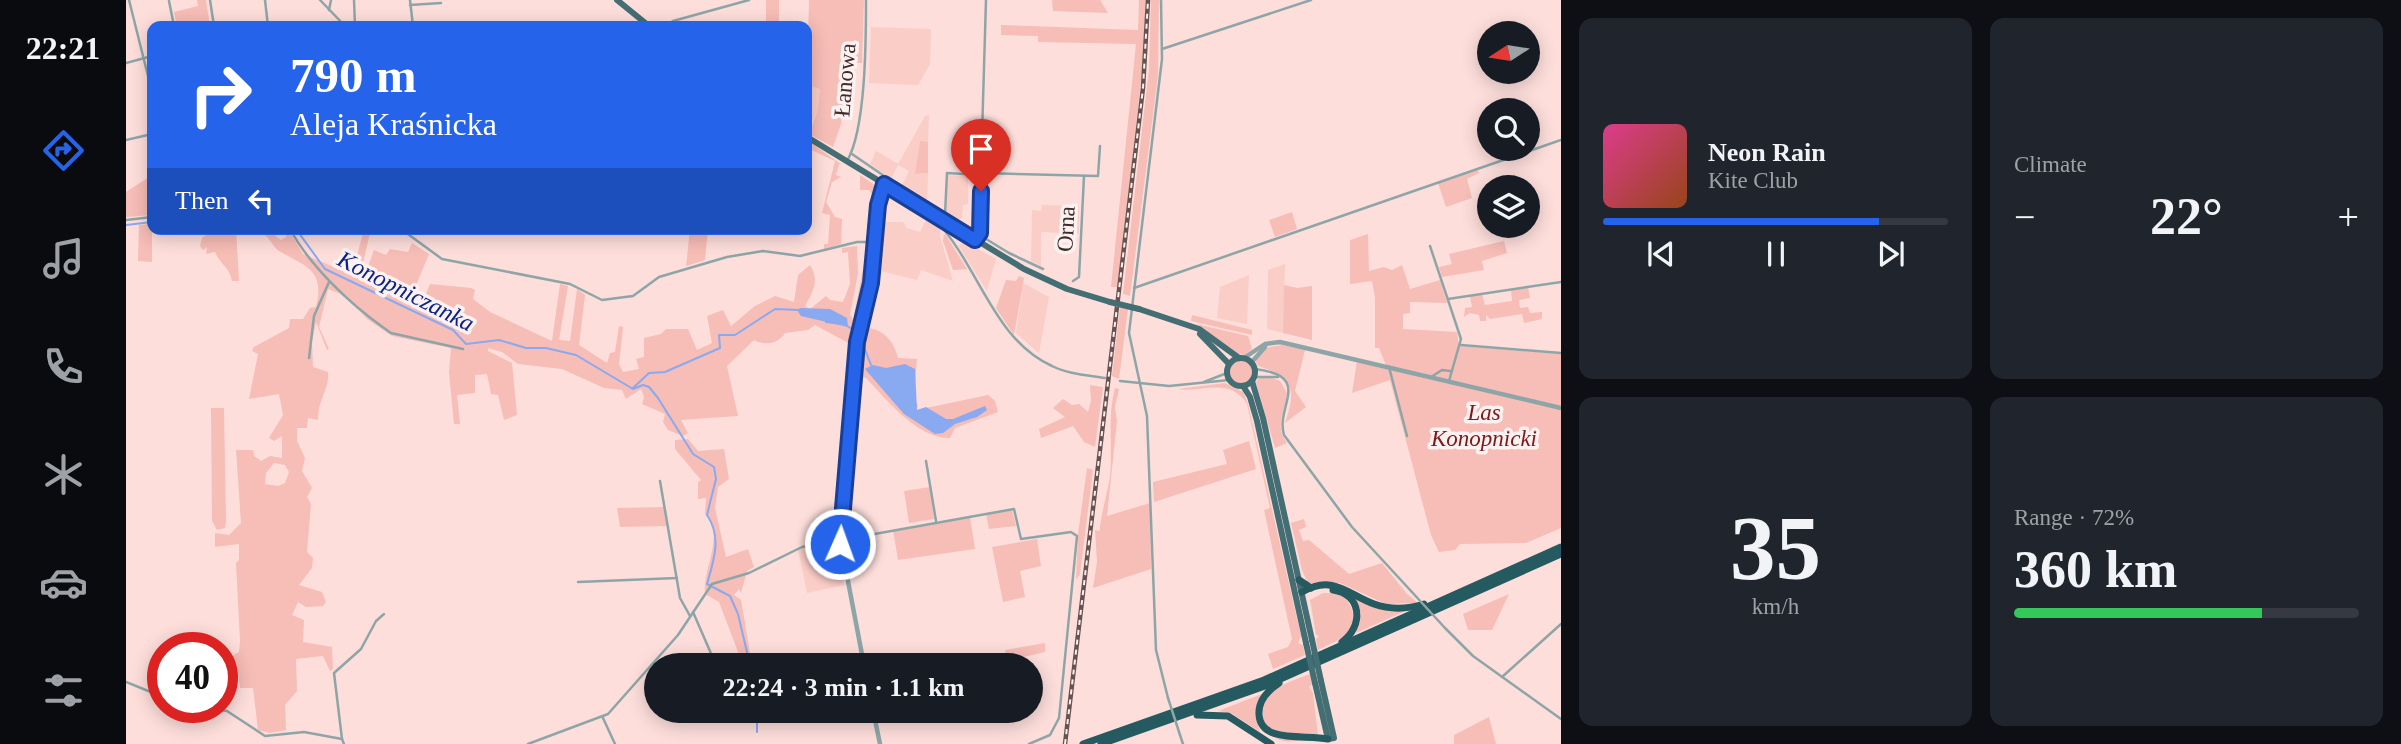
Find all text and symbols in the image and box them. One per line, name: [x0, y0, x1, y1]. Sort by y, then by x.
north arrow: [1477, 21, 1540, 84]
map controls: [1477, 21, 1540, 238]
text: 22:21: [26, 30, 100, 66]
street label: Łanowa: [829, 42, 861, 118]
text: 790 m: [290, 48, 417, 103]
icon: right: [175, 49, 266, 140]
button: search: [1477, 98, 1540, 161]
text: Aleja Kraśnicka: [290, 106, 497, 142]
pin: [951, 119, 1011, 191]
icon: directions: [39, 126, 88, 175]
icon: arrive: [962, 130, 1000, 168]
text: Neon Rain: [1708, 138, 1826, 167]
text: Climate: [2014, 152, 2087, 177]
text: Kite Club: [1708, 168, 1798, 193]
button: layers: [1477, 175, 1540, 238]
icon: left: [242, 182, 280, 220]
text: Then: [175, 186, 228, 215]
text: 22°: [2150, 188, 2223, 245]
text: −: [2014, 196, 2035, 238]
text: +: [2338, 196, 2359, 238]
street label: Orna: [1052, 205, 1080, 253]
icon: music: [39, 234, 88, 283]
icon: previous: [1642, 235, 1680, 273]
icon: pause: [1757, 235, 1795, 273]
icon: next: [1872, 235, 1910, 273]
water label: Konopniczanka: [333, 245, 478, 336]
icon: phone: [39, 342, 88, 391]
park label: Las Konopnicki: [1430, 400, 1537, 451]
icon: climate: [39, 450, 88, 499]
text: 35: [1730, 498, 1821, 599]
text: Range · 72%: [2014, 505, 2134, 530]
position arrow: [803, 507, 877, 581]
text: 360 km: [2014, 541, 2177, 598]
icon: car: [39, 558, 88, 607]
text: km/h: [1752, 594, 1799, 619]
speed limit sign: 40: [147, 632, 238, 723]
icon: filters: [39, 666, 88, 715]
text: 22:24 · 3 min · 1.1 km: [723, 673, 964, 702]

